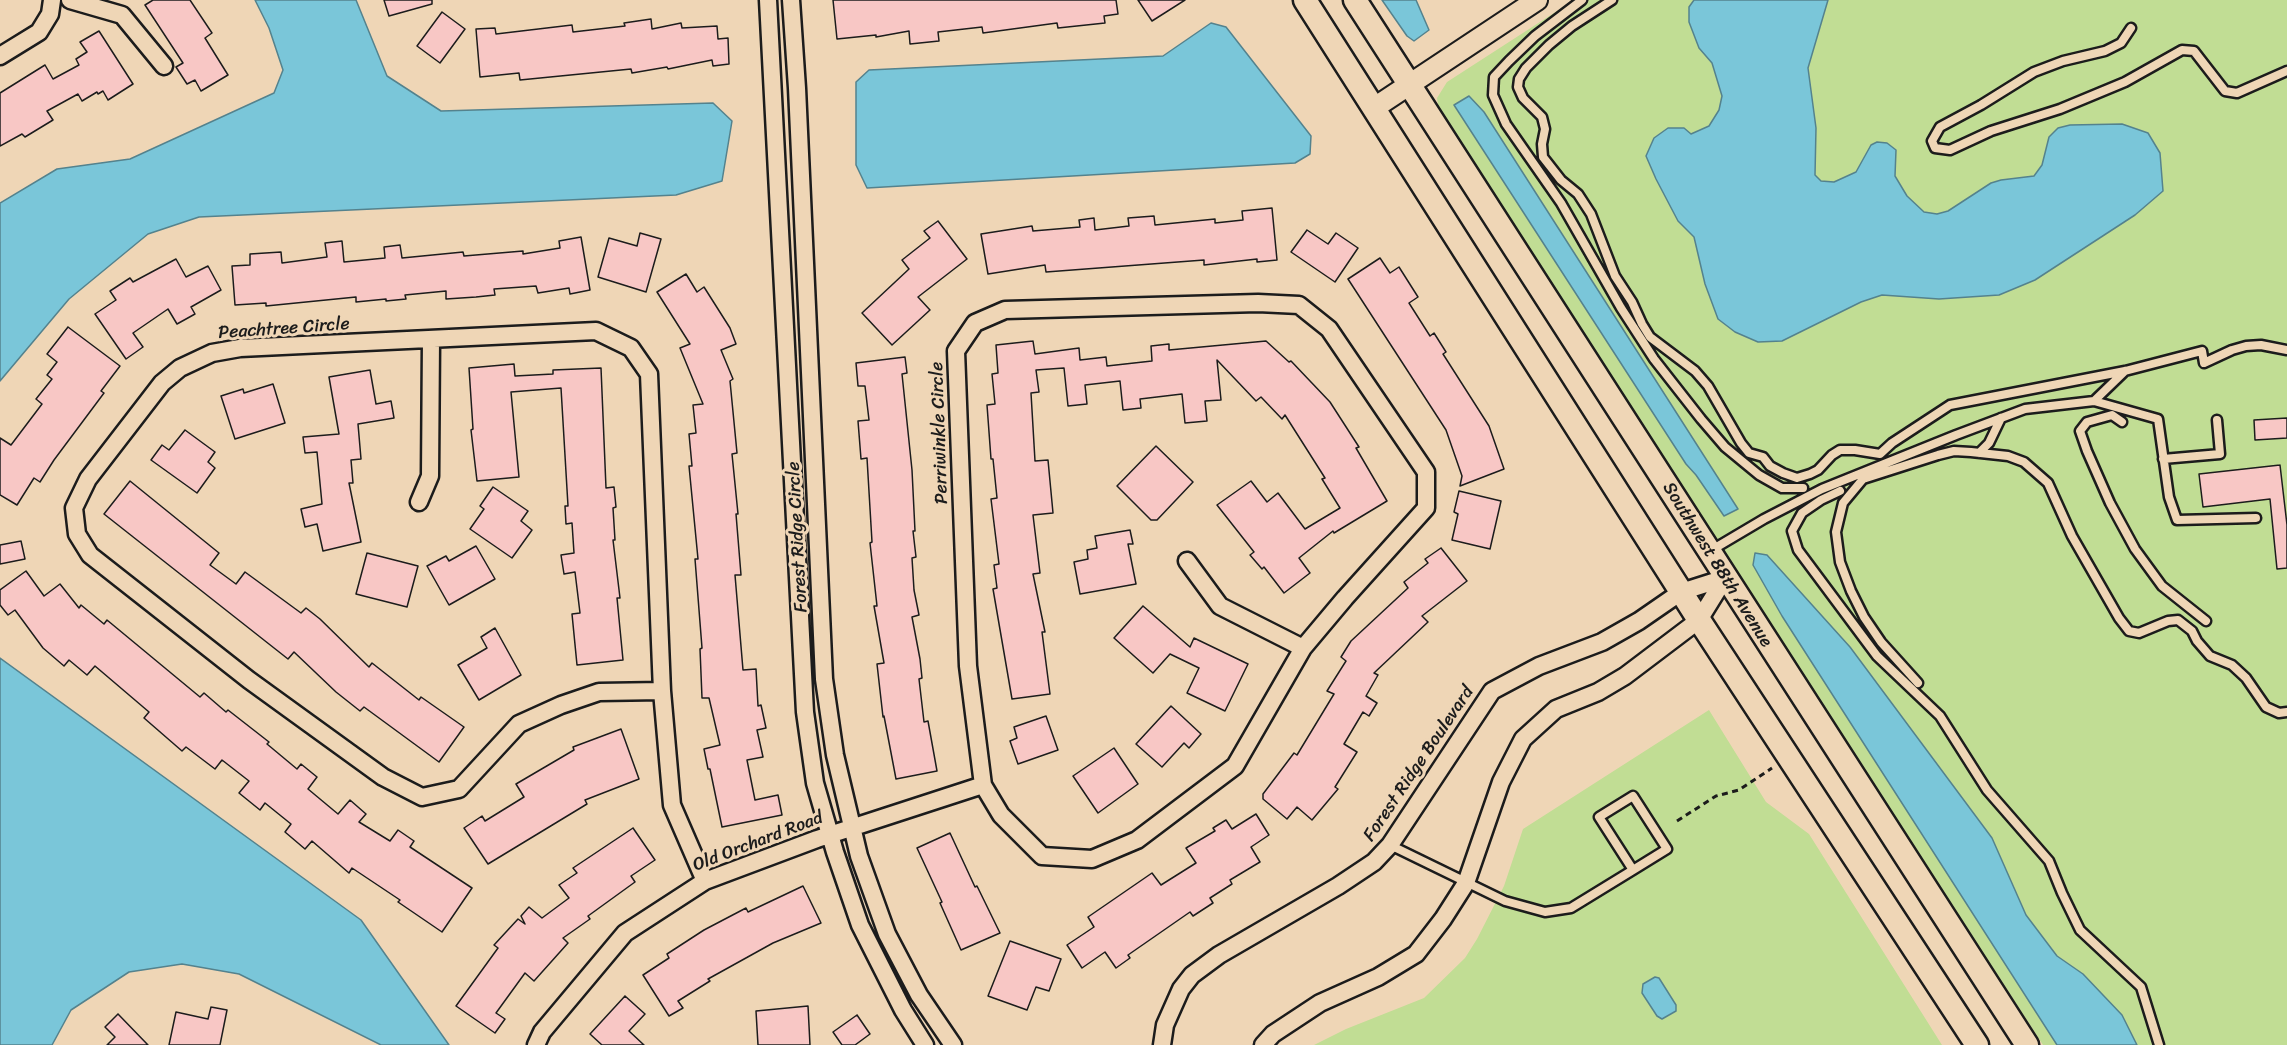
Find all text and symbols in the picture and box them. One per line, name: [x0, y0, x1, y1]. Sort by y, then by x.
street label: Peachtree Circle: [218, 314, 350, 344]
street label: Perriwinkle Circle: [927, 361, 953, 505]
street label: Forest Ridge Circle: [783, 461, 813, 613]
street label: Southwest 88th Avenue: [1657, 479, 1777, 651]
street label: Forest Ridge Boulevard: [1359, 682, 1479, 846]
street label: Old Orchard Road: [690, 807, 826, 877]

